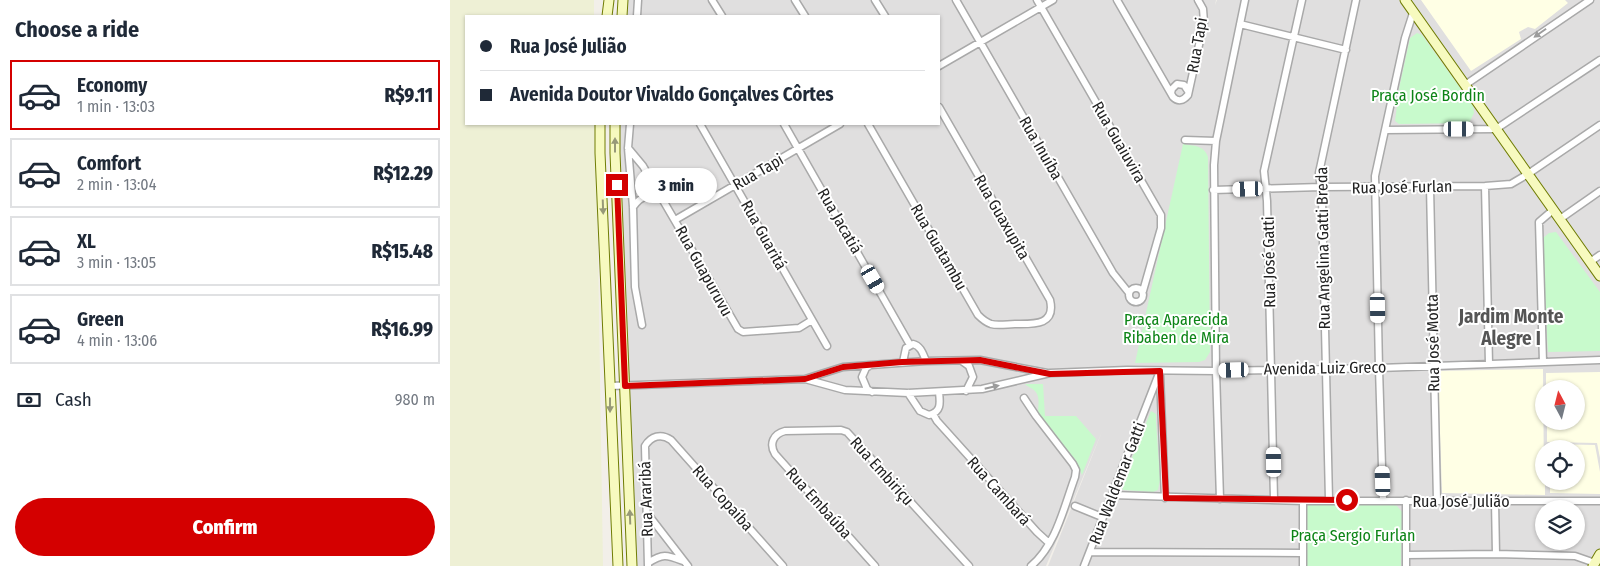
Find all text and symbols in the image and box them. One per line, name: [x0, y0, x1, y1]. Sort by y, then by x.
text: Choose a ride: [15, 16, 139, 43]
street label: Rua Tapi: [1183, 16, 1211, 74]
one-way arrow: [1533, 28, 1547, 38]
text: Rua José Julião: [510, 35, 627, 58]
icon: car: [17, 73, 62, 118]
text: Economy: [77, 74, 147, 97]
text: Avenida Doutor Vivaldo Gonçalves Côrtes: [510, 83, 834, 106]
text: R$9.11: [385, 84, 433, 107]
park label: Praça José Bordin: [1371, 86, 1485, 105]
text: 1 min · 13:03: [77, 97, 155, 116]
street label: Rua Guaiuvira: [1088, 98, 1150, 186]
street label: Rua Inuíba: [1015, 113, 1067, 183]
car: [1444, 122, 1474, 137]
one-way arrow: [611, 137, 619, 153]
street label: Rua Tapi: [729, 150, 787, 194]
icon: car: [17, 151, 62, 196]
text: Comfort: [77, 152, 141, 175]
text: R$12.29: [373, 162, 433, 185]
street label: Rua Angelina Gatti Breda: [1312, 166, 1334, 329]
callout: 3 min: [634, 168, 717, 202]
street label: Rua Guaxupita: [970, 171, 1034, 263]
route end: [606, 174, 628, 196]
text: 2 min · 13:04: [77, 175, 156, 194]
text: 3 min: [658, 176, 694, 195]
street label: Rua José Furlan: [1351, 177, 1453, 197]
car: [1232, 181, 1263, 197]
street label: Rua Jacatiá: [814, 185, 866, 257]
street label: Rua Guaritá: [737, 197, 791, 273]
one-way arrow: [599, 200, 607, 216]
street label: Rua Guatambu: [907, 201, 971, 293]
street label: Rua José Gatti: [1259, 216, 1279, 308]
street label: Rua Guapuruvu: [671, 222, 737, 320]
icon: car: [17, 229, 62, 274]
text: XL: [77, 230, 96, 253]
text: R$15.48: [372, 240, 433, 263]
text: 3 min · 13:05: [77, 253, 156, 272]
car: [859, 262, 886, 296]
car: [1370, 293, 1385, 323]
street label: Rua José Motta: [1423, 294, 1443, 392]
district label: Jardim Monte Alegre I: [1458, 305, 1564, 350]
icon: car: [17, 307, 62, 352]
text: Green: [77, 308, 124, 331]
park label: Praça Aparecida Ribaben de Mira: [1123, 310, 1229, 347]
text: R$16.99: [371, 318, 433, 341]
text: 4 min · 13:06: [77, 331, 157, 350]
street label: Avenida Luiz Greco: [1264, 357, 1386, 379]
car: [1218, 362, 1249, 378]
north arrow: [1535, 380, 1585, 430]
map controls: [1535, 380, 1585, 550]
one-way arrow: [984, 383, 999, 391]
icon: cash: [15, 386, 43, 414]
text: Cash: [55, 388, 92, 411]
text: 980 m: [395, 390, 435, 409]
one-way arrow: [606, 397, 614, 413]
street label: Rua Waldemar Gatti: [1085, 419, 1149, 547]
street label: Rua Embiriçu: [846, 433, 918, 509]
button: locate: [1535, 440, 1585, 490]
car: [1266, 447, 1281, 477]
street label: Rua Cambará: [963, 453, 1035, 529]
street label: Rua Araribá: [635, 461, 657, 537]
street label: Rua Copaíba: [689, 461, 757, 535]
street label: Rua Embaúba: [782, 464, 856, 543]
car: [1374, 466, 1391, 496]
route start: [1336, 489, 1358, 511]
street label: Rua José Julião: [1412, 492, 1510, 511]
button: Confirm: [15, 498, 435, 556]
button: layers: [1535, 500, 1585, 550]
one-way arrow: [626, 509, 634, 525]
park label: Praça Sergio Furlan: [1291, 526, 1415, 545]

